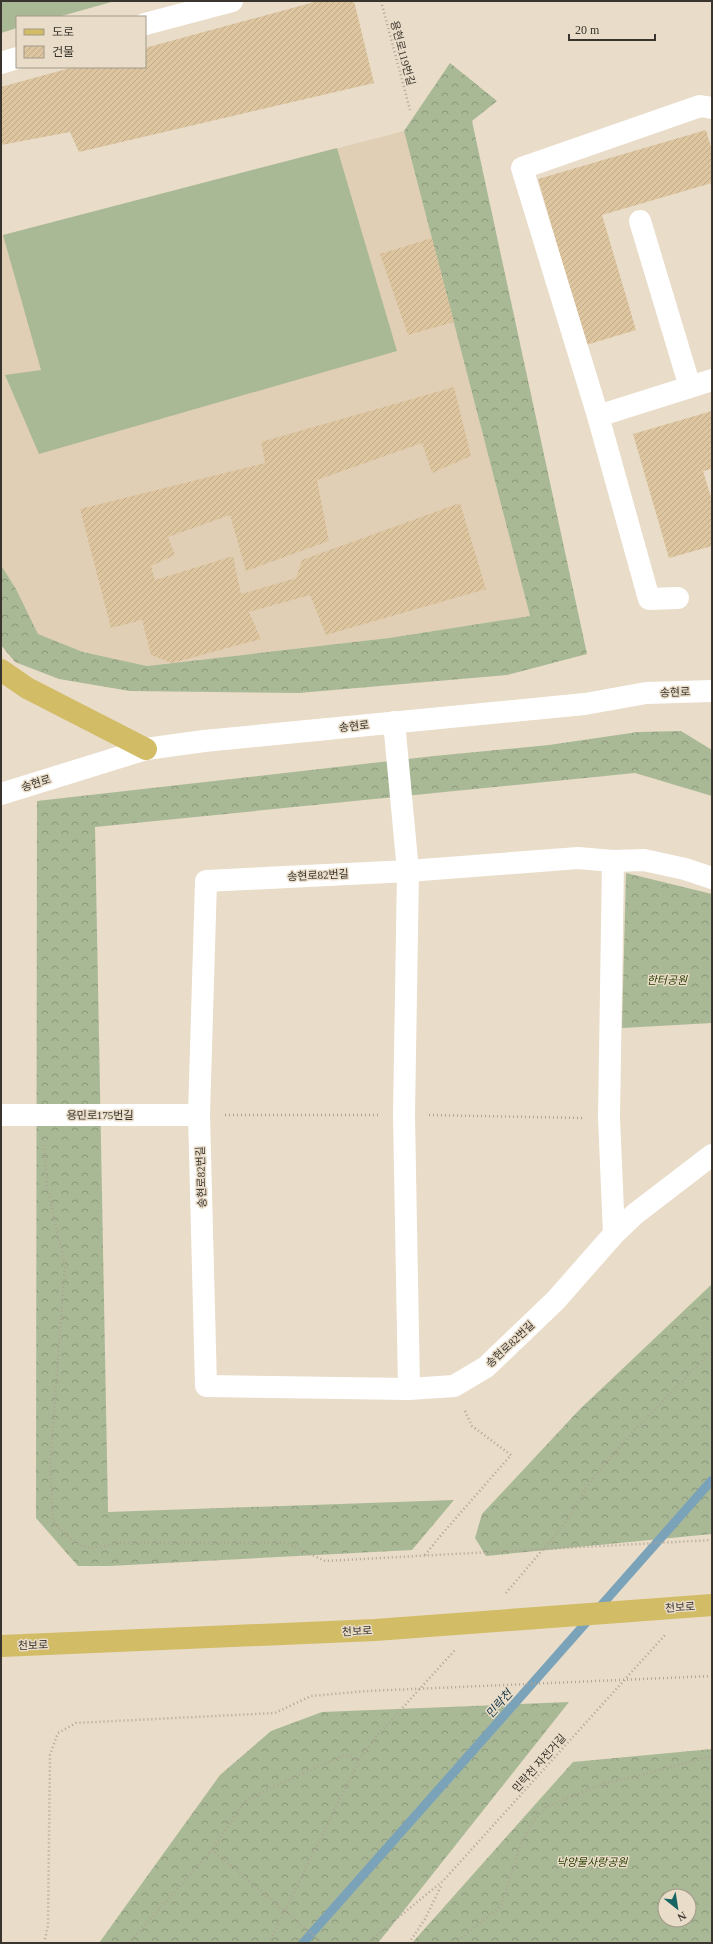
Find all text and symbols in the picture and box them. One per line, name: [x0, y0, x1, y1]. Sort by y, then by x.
legend: [16, 16, 146, 68]
scale bar: [569, 16, 655, 42]
street label: 용현로119번길: [389, 19, 417, 87]
text: 20 m: [575, 23, 600, 37]
text: 도로: [52, 25, 74, 39]
text: 건물: [52, 45, 74, 59]
street label: 송현로: [660, 685, 690, 699]
street label: 송현로: [338, 718, 370, 734]
street label: 송현로: [20, 773, 52, 793]
street label: 송현로82번길: [287, 867, 349, 883]
park label: 한터공원: [647, 974, 688, 986]
street label: 용민로175번길: [66, 1109, 134, 1121]
street label: 송현로82번길: [194, 1146, 208, 1208]
street label: 송현로82번길: [483, 1319, 537, 1369]
street label: 천보로: [664, 1600, 696, 1614]
street label: 천보로: [342, 1624, 372, 1638]
street label: 천보로: [18, 1638, 48, 1652]
water label: 민락천: [483, 1685, 516, 1721]
street label: 민락천 자전거길: [510, 1732, 568, 1794]
park label: 낙양물사랑공원: [557, 1856, 628, 1868]
north arrow: [657, 1888, 697, 1928]
text: N: [676, 1909, 688, 1924]

